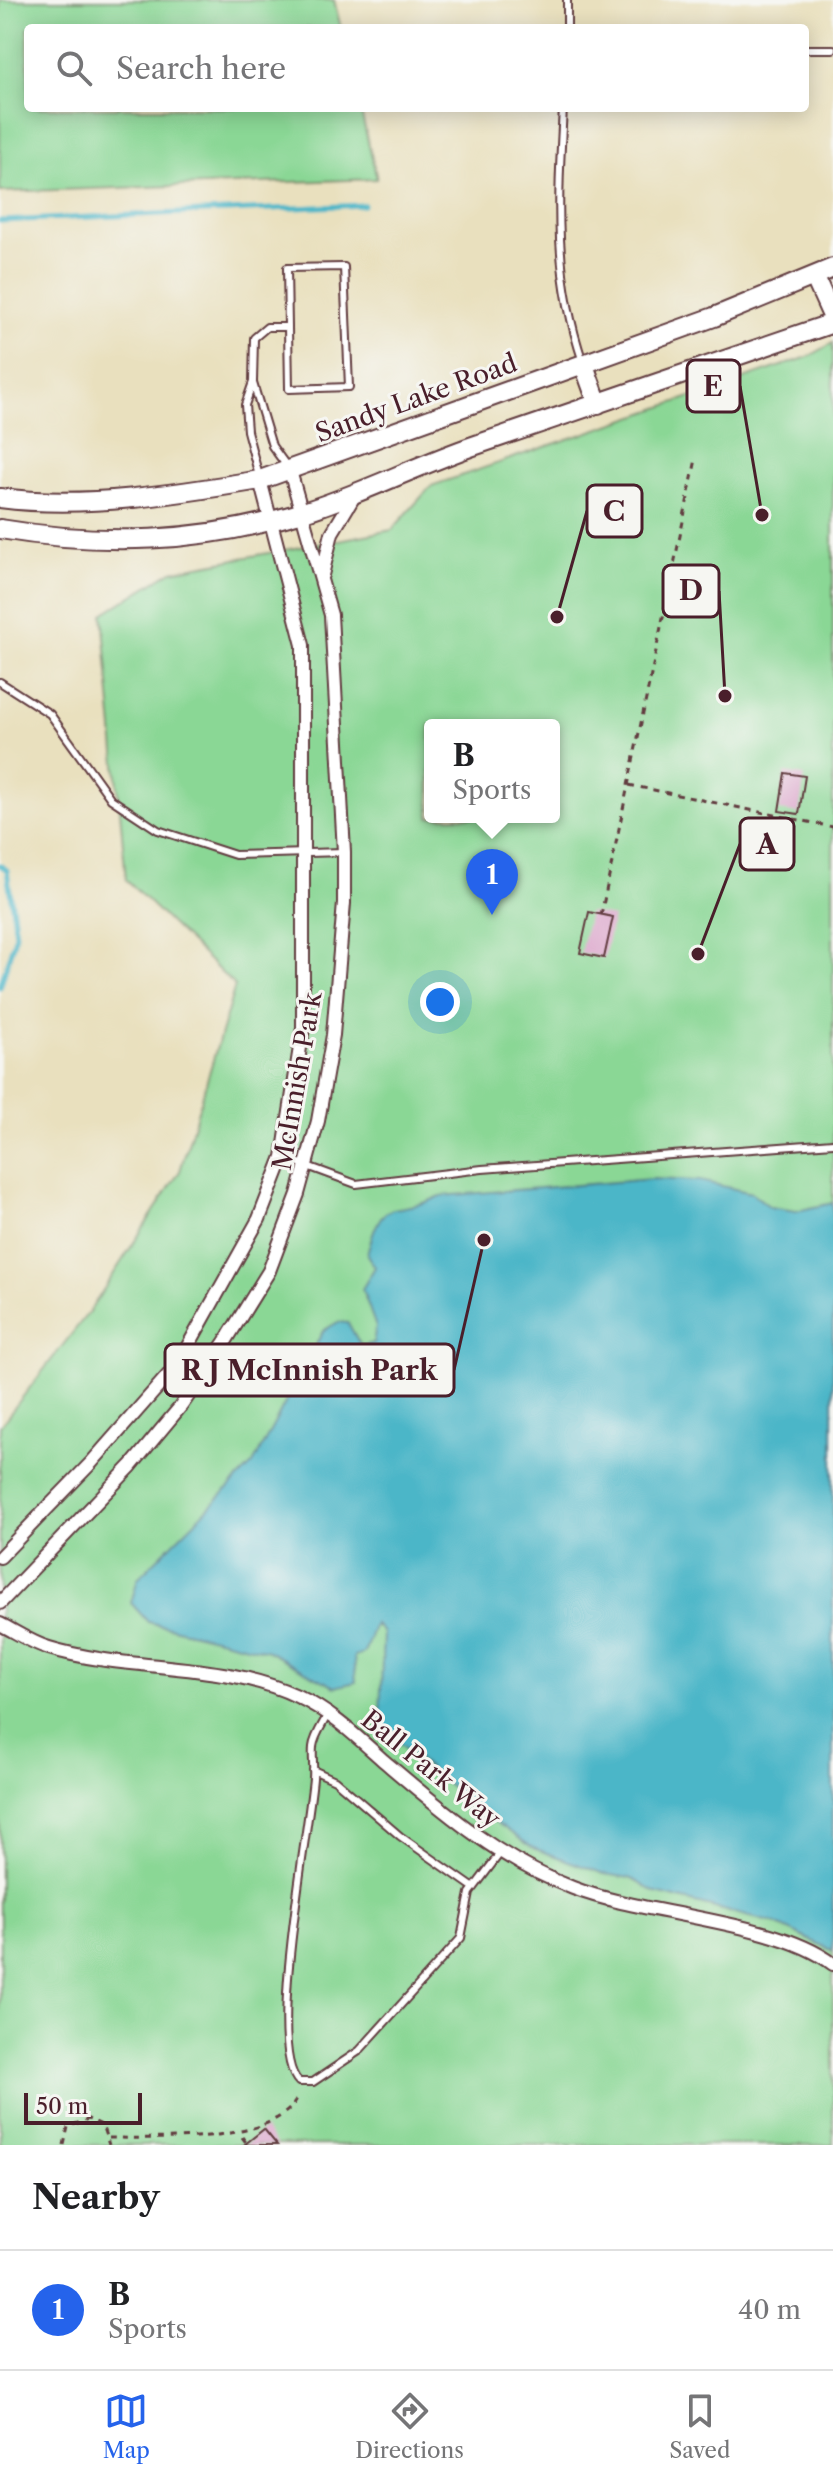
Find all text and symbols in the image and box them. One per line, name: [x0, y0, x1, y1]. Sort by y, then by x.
search box: [24, 24, 809, 112]
icon: search: [52, 46, 96, 90]
text: Search here: [116, 50, 286, 87]
street label: Sandy Lake Road: [311, 347, 521, 449]
callout: E: [687, 360, 740, 412]
text: E: [703, 369, 723, 403]
callout: C: [587, 485, 642, 537]
text: C: [603, 494, 625, 528]
callout: D: [663, 565, 719, 617]
text: D: [679, 573, 703, 607]
popup: [424, 719, 560, 823]
text: B: [453, 737, 475, 774]
text: Sports: [453, 774, 531, 806]
callout: A: [740, 818, 794, 870]
text: A: [755, 827, 779, 861]
pin: 1: [466, 849, 518, 915]
your location: [420, 982, 460, 1022]
street label: McInnish Park: [266, 988, 329, 1173]
callout: R J McInnish Park: [165, 1344, 454, 1396]
text: R J McInnish Park: [181, 1353, 438, 1387]
street label: Ball Park Way: [355, 1703, 507, 1835]
scale bar: [24, 2089, 142, 2125]
text: 50 m: [36, 2093, 88, 2120]
text: Nearby: [32, 2176, 160, 2218]
text: B: [108, 2276, 130, 2313]
text: 1: [52, 2294, 64, 2326]
text: 40 m: [738, 2294, 801, 2326]
text: Sports: [108, 2313, 187, 2345]
tab: Map: [103, 2389, 150, 2464]
tab: Directions: [355, 2389, 464, 2464]
tab: Saved: [669, 2389, 730, 2464]

